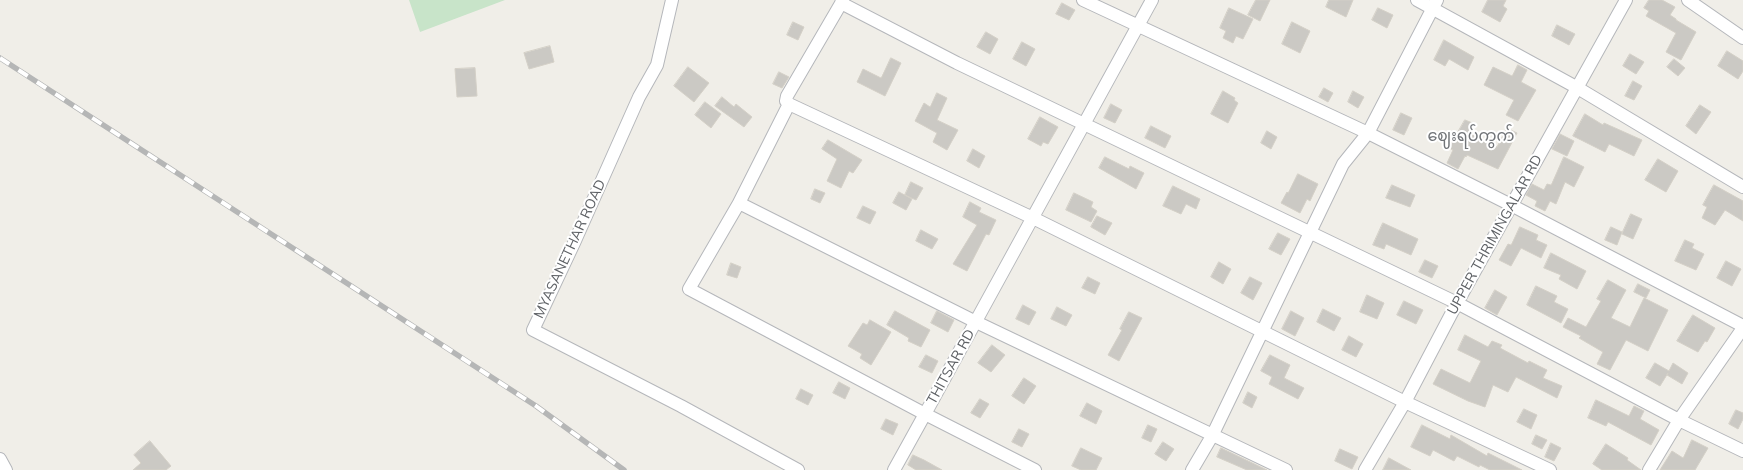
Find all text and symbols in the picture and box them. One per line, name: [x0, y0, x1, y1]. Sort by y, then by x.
district label: ဈေးရပ်ကွက်: [1427, 126, 1515, 146]
street label: UPPER THRIMINGALAR RD: [1444, 152, 1546, 318]
street label: MYASANETHAR ROAD: [530, 177, 610, 321]
street label: THITSAR RD: [923, 326, 979, 408]

